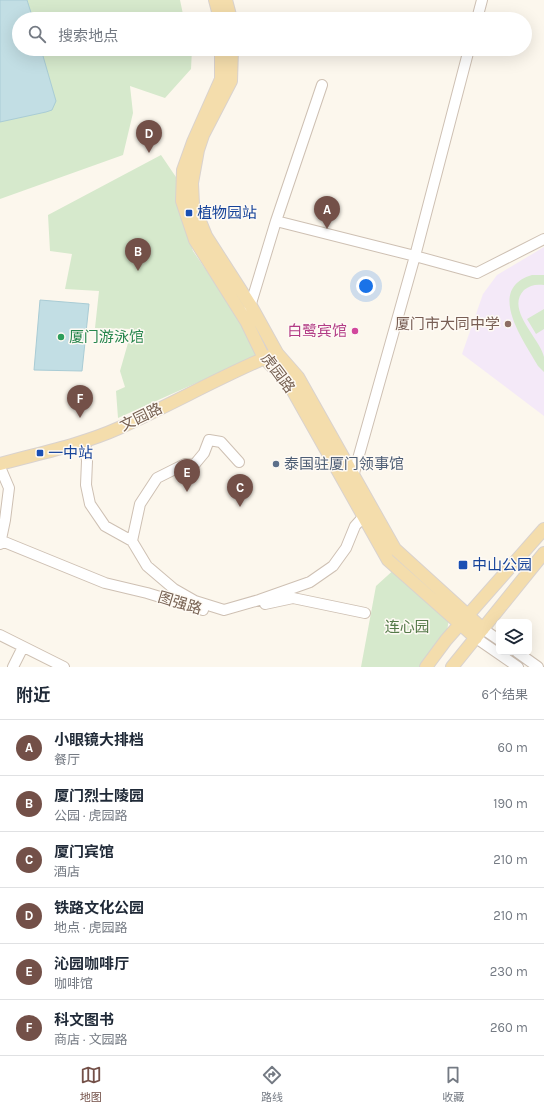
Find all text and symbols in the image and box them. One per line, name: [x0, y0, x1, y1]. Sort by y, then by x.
search box: [12, 12, 532, 56]
icon: search: [26, 23, 48, 45]
text: 搜索地点: [58, 27, 118, 45]
pin: D: [136, 120, 162, 153]
pin: A: [314, 196, 340, 229]
place label: 植物园站: [197, 204, 257, 222]
marker: 植物园站: [184, 208, 194, 218]
pin: B: [125, 238, 151, 271]
your location: [356, 276, 376, 296]
place label: 厦门市大同中学: [395, 315, 500, 333]
marker: 厦门市大同中学: [503, 319, 513, 329]
place label: 白鹭宾馆: [287, 322, 347, 340]
marker: 白鹭宾馆: [350, 326, 360, 336]
place label: 厦门游泳馆: [69, 328, 144, 346]
marker: 厦门游泳馆: [56, 332, 66, 342]
street label: 虎园路: [257, 350, 299, 396]
pin: F: [67, 385, 93, 418]
street label: 文园路: [117, 399, 165, 435]
place label: 一中站: [48, 444, 93, 462]
marker: 一中站: [35, 448, 45, 458]
place label: 泰国驻厦门领事馆: [284, 455, 404, 473]
pin: E: [174, 459, 200, 492]
marker: 泰国驻厦门领事馆: [271, 459, 281, 469]
pin: C: [227, 474, 253, 507]
place label: 中山公园: [472, 556, 532, 574]
marker: 中山公园: [457, 559, 469, 571]
street label: 图强路: [156, 588, 204, 618]
park label: 连心园: [384, 618, 430, 636]
map controls: [496, 619, 532, 655]
button: layers: [496, 619, 532, 655]
text: 附近: [16, 685, 50, 705]
text: 6个结果: [482, 687, 528, 702]
text: 小眼镜大排档: [54, 731, 144, 749]
text: A: [25, 740, 33, 755]
text: 60 m: [498, 740, 528, 755]
text: 餐厅: [54, 752, 80, 767]
text: 厦门烈士陵园: [54, 787, 144, 805]
text: B: [25, 796, 33, 811]
text: 190 m: [493, 796, 528, 811]
text: 公园 · 虎园路: [54, 808, 128, 823]
text: 厦门宾馆: [54, 843, 114, 861]
text: C: [25, 852, 33, 867]
text: 210 m: [493, 852, 528, 867]
text: 酒店: [54, 864, 80, 879]
text: 铁路文化公园: [54, 899, 144, 917]
text: D: [25, 908, 33, 923]
text: 210 m: [493, 908, 528, 923]
text: 地点 · 虎园路: [54, 920, 128, 935]
text: 沁园咖啡厅: [54, 955, 129, 973]
text: E: [25, 964, 33, 979]
text: 230 m: [490, 964, 528, 979]
text: 咖啡馆: [54, 976, 93, 991]
text: 科文图书: [54, 1011, 114, 1029]
text: F: [25, 1020, 33, 1035]
text: 260 m: [490, 1020, 528, 1035]
text: 商店 · 文园路: [54, 1032, 128, 1047]
tab: 地图: [80, 1064, 102, 1104]
tab: 路线: [261, 1064, 283, 1104]
tab: 收藏: [442, 1064, 464, 1104]

